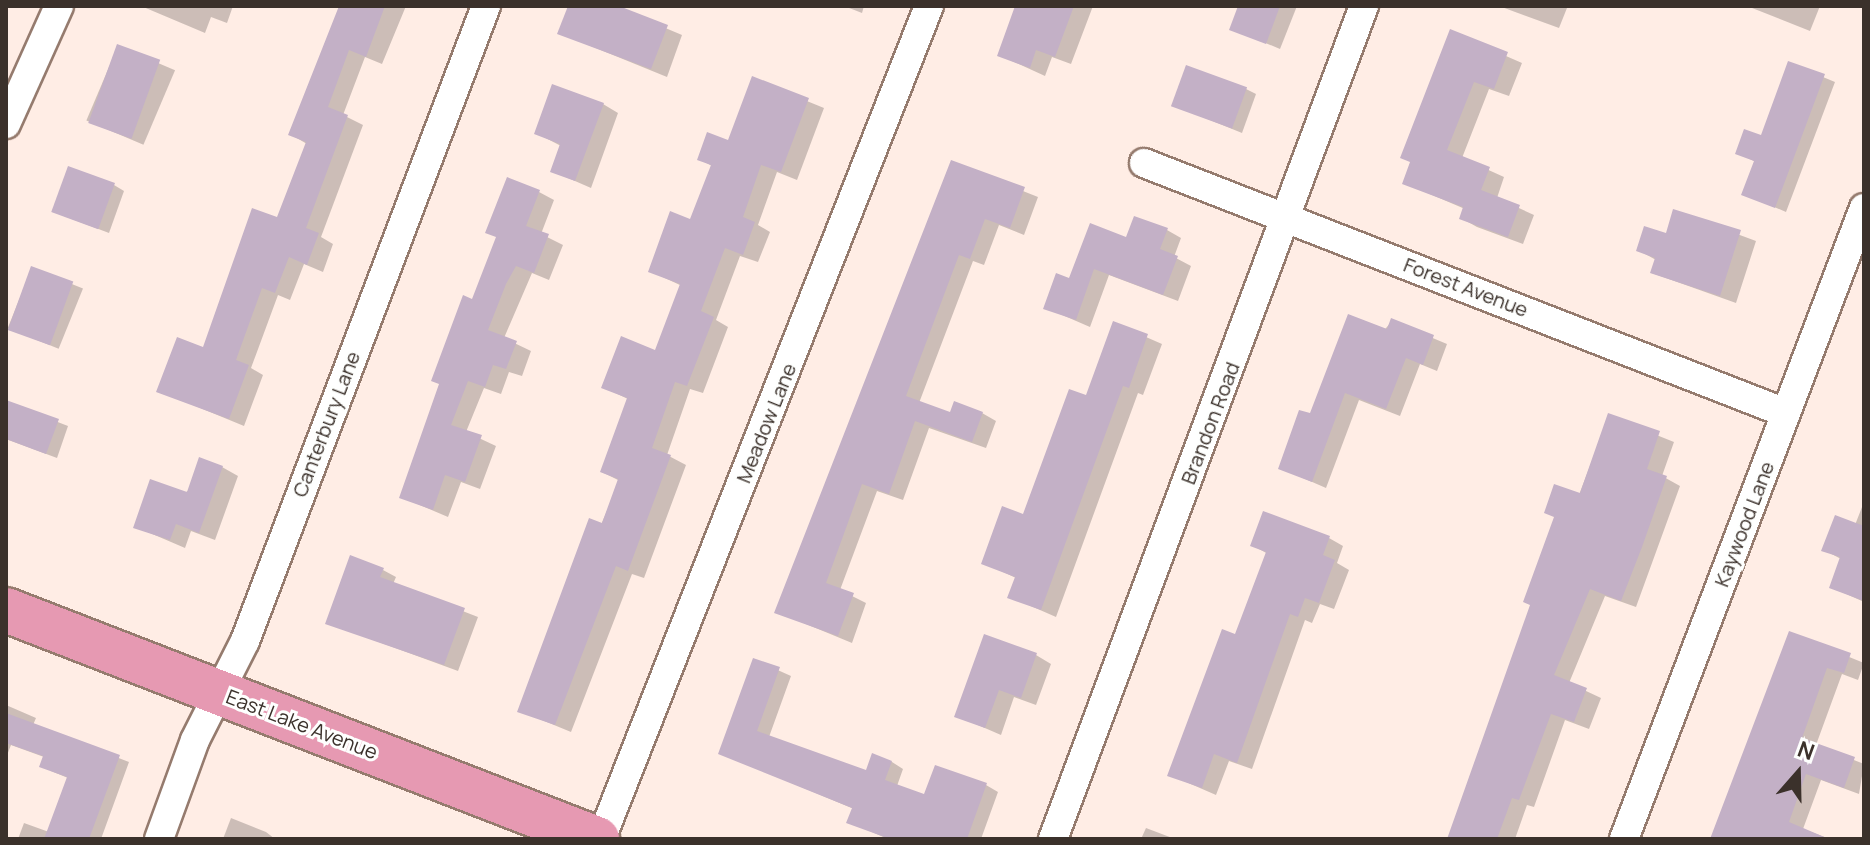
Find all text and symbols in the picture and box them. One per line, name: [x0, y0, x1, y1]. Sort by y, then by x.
street label: Forest Avenue: [1400, 252, 1532, 322]
street label: Canterbury Lane: [287, 348, 365, 500]
street label: Brandon Road: [1176, 359, 1244, 487]
street label: Meadow Lane: [731, 360, 801, 486]
street label: Kaywood Lane: [1709, 458, 1779, 590]
street label: East Lake Avenue: [223, 684, 381, 764]
north arrow: [1758, 733, 1838, 813]
text: N: [1794, 734, 1819, 767]

